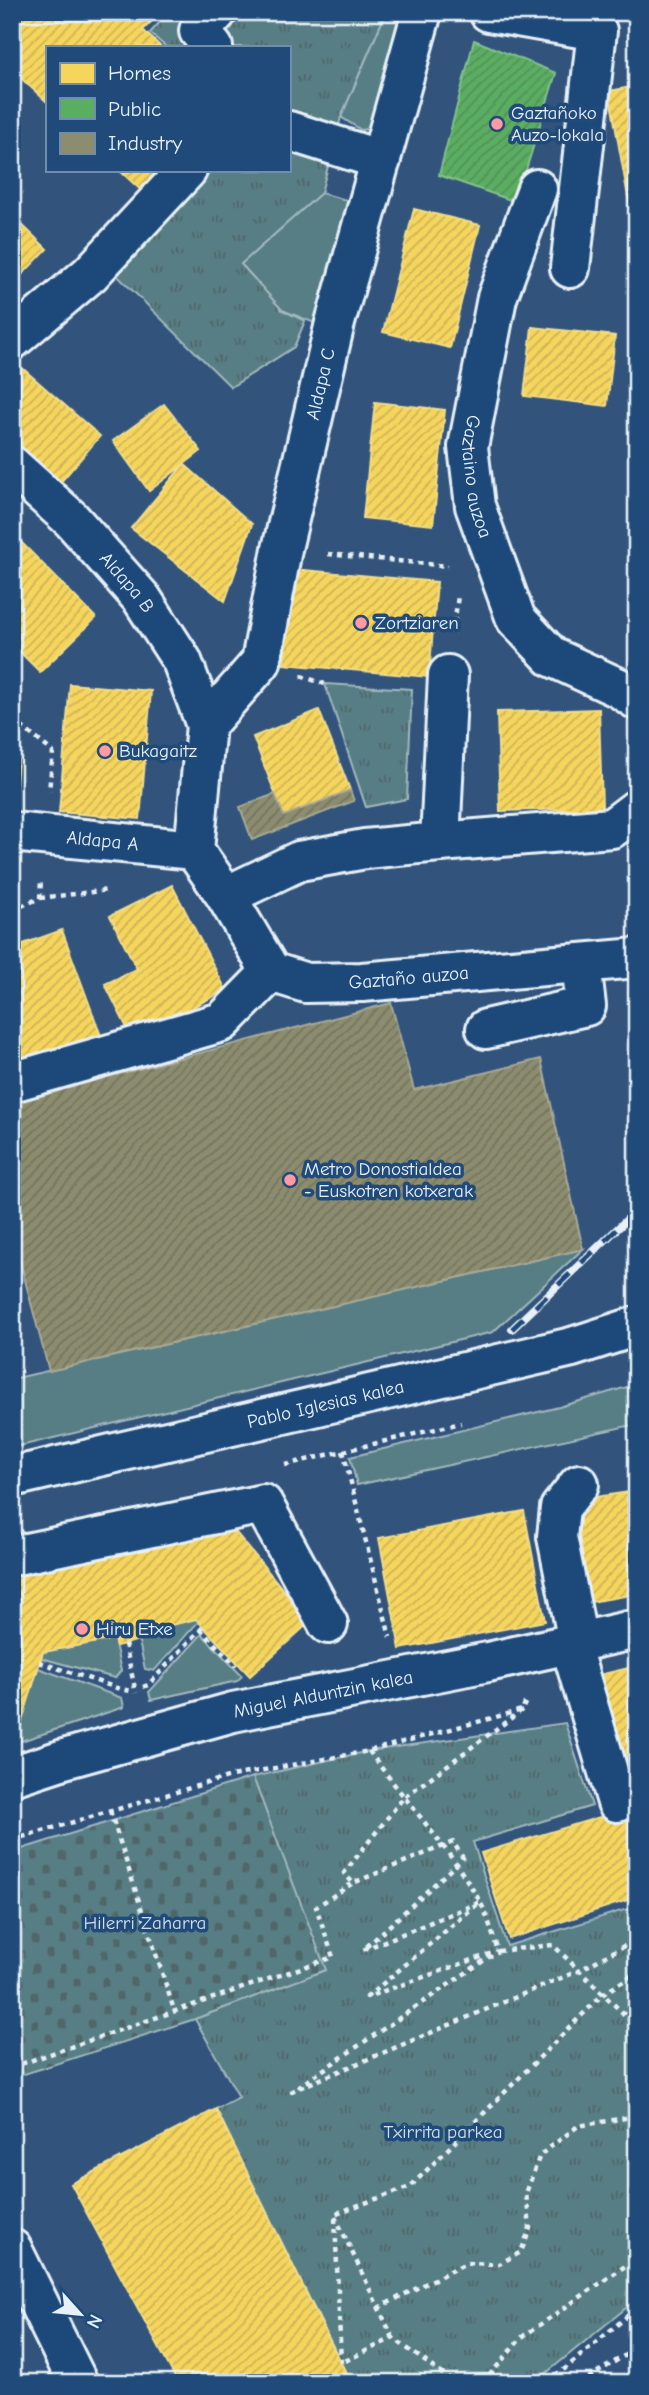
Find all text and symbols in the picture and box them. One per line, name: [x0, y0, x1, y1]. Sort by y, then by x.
legend: [46, 46, 290, 172]
text: Homes: [108, 61, 171, 85]
text: Public: [108, 97, 161, 121]
place label: Gaztañoko Auzo-lokala: [511, 102, 604, 146]
marker: Gaztañoko Auzo-lokala: [489, 116, 505, 132]
text: Industry: [108, 131, 183, 155]
street label: Aldapa C: [302, 346, 340, 422]
street label: Gaztaino auzoa: [457, 413, 497, 541]
street label: Aldapa B: [95, 548, 159, 617]
place label: Zortziaren: [375, 612, 459, 634]
marker: Zortziaren: [353, 615, 369, 631]
place label: Bukagaitz: [119, 740, 197, 762]
marker: Bukagaitz: [97, 743, 113, 759]
street label: Aldapa A: [65, 826, 140, 855]
street label: Gaztaño auzoa: [349, 962, 470, 993]
place label: Metro Donostialdea - Euskotren kotxerak: [304, 1158, 474, 1202]
marker: Metro Donostialdea - Euskotren kotxerak: [282, 1172, 298, 1188]
street label: Pablo Iglesias kalea: [245, 1375, 406, 1433]
place label: Hiru Etxe: [96, 1618, 173, 1640]
marker: Hiru Etxe: [74, 1621, 90, 1637]
street label: Miguel Alduntzin kalea: [231, 1666, 415, 1723]
park label: Hilerri Zaharra: [84, 1912, 206, 1934]
park label: Txirrita parkea: [383, 2121, 503, 2143]
north arrow: [46, 2280, 116, 2350]
text: N: [82, 2311, 107, 2332]

